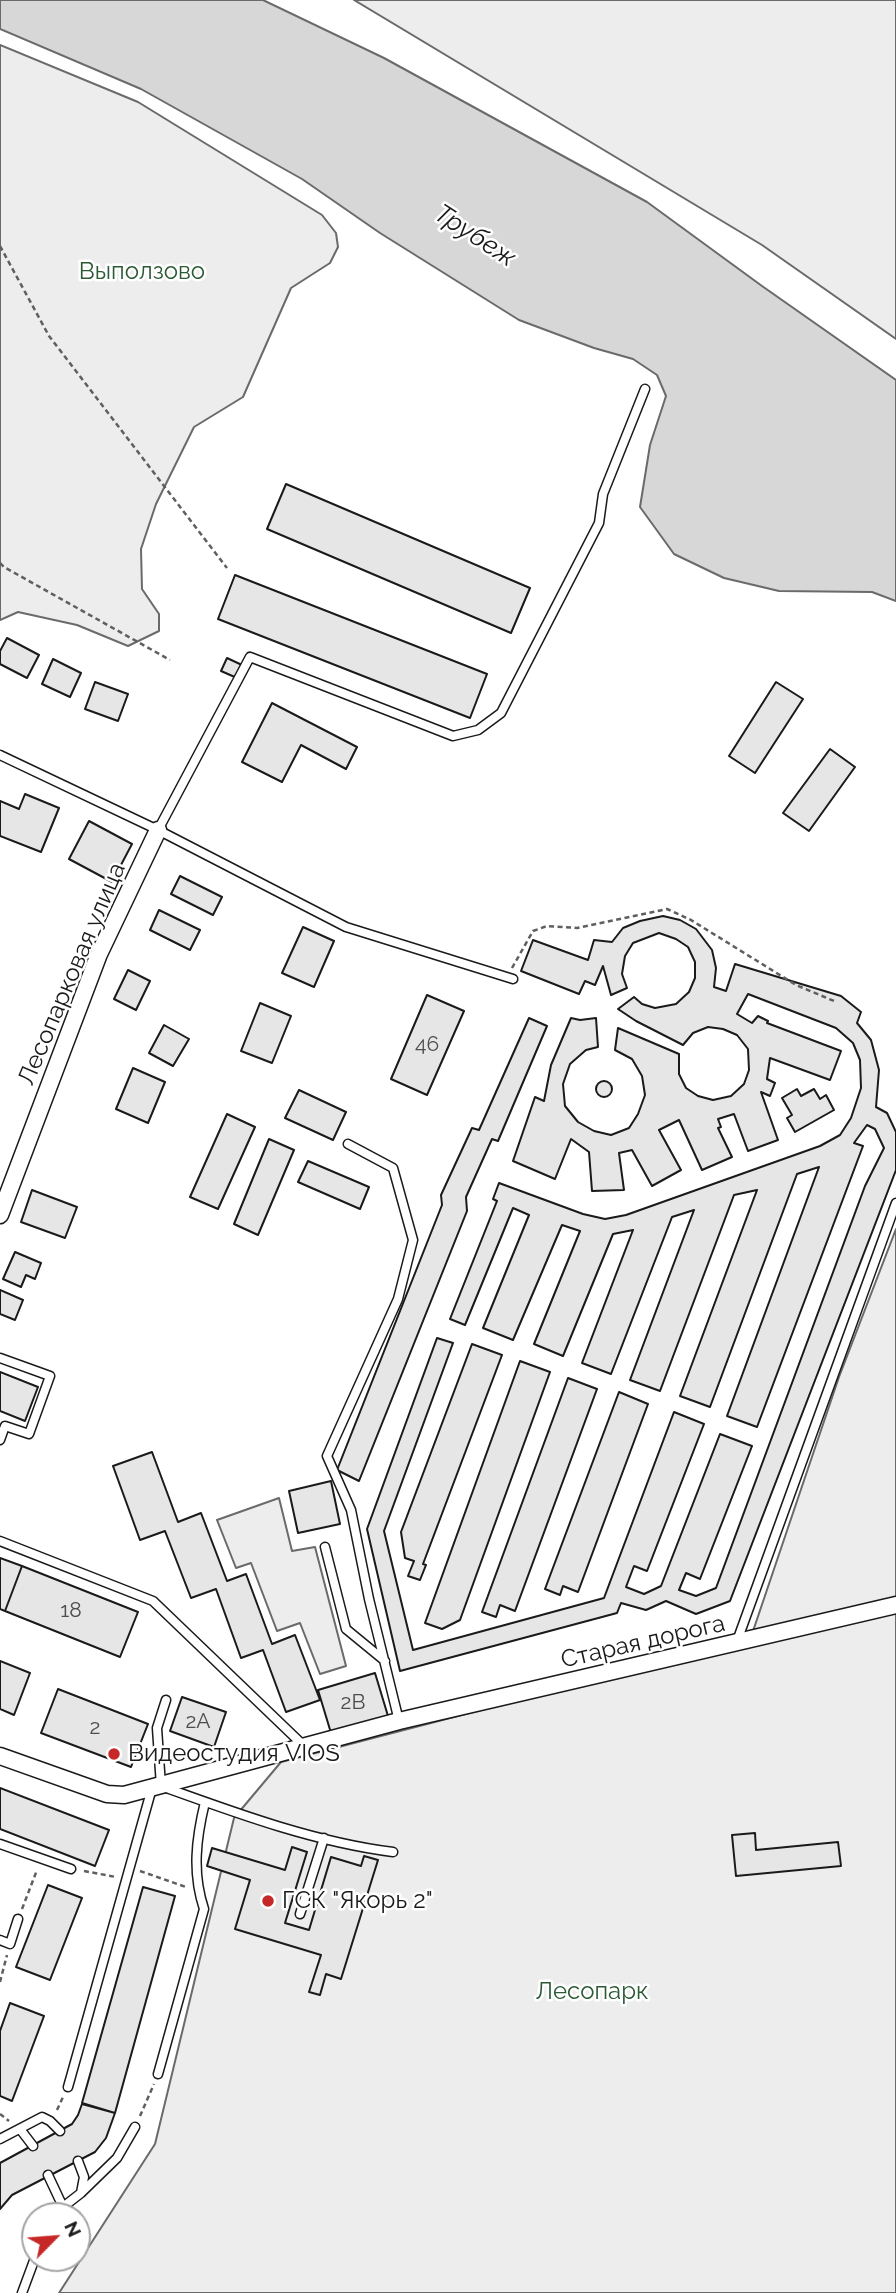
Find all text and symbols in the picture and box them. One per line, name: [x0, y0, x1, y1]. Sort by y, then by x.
water label: Трубеж: [428, 198, 522, 274]
park label: Выползово: [79, 258, 205, 286]
street label: Лесопарковая улица: [12, 858, 132, 1090]
house number: 46: [415, 1032, 439, 1058]
house number: 18: [60, 1598, 82, 1624]
street label: Старая дорога: [558, 1609, 728, 1675]
house number: 2В: [341, 1690, 365, 1716]
house number: 2А: [185, 1709, 211, 1735]
house number: 2: [90, 1715, 100, 1741]
place label: Видеостудия VIOS: [128, 1740, 340, 1768]
marker: Видеостудия VIOS: [106, 1746, 122, 1762]
place label: ГСК "Якорь 2": [282, 1887, 433, 1915]
marker: ГСК "Якорь 2": [260, 1893, 276, 1909]
park label: Лесопарк: [536, 1978, 648, 2006]
north arrow: [21, 2202, 91, 2272]
text: N: [60, 2218, 86, 2240]

